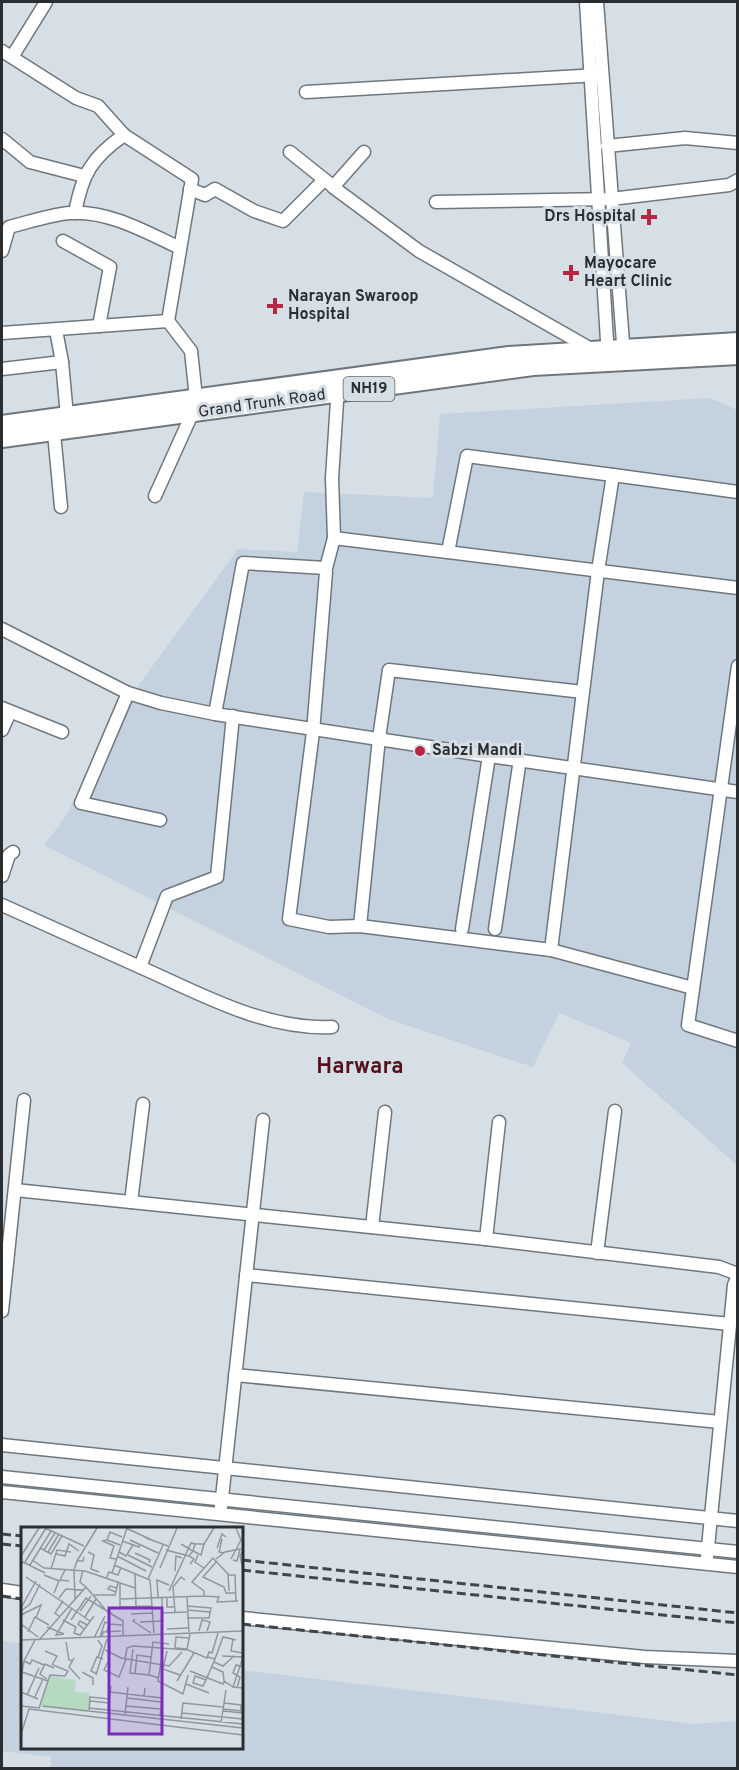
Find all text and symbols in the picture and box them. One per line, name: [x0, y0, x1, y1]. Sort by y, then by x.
place label: Drs Hospital: [544, 207, 636, 227]
marker: Drs Hospital: [640, 208, 658, 226]
place label: Mayocare Heart Clinic: [584, 254, 672, 292]
marker: Mayocare Heart Clinic: [562, 264, 580, 282]
place label: Narayan Swaroop Hospital: [288, 287, 419, 325]
marker: Narayan Swaroop Hospital: [266, 297, 284, 315]
road number: NH19: [344, 377, 394, 401]
street label: Grand Trunk Road: [197, 385, 327, 423]
place label: Sabzi Mandi: [432, 741, 522, 761]
marker: Sabzi Mandi: [413, 744, 427, 758]
district label: Harwara: [316, 1054, 404, 1081]
inset map: [21, 1527, 243, 1749]

